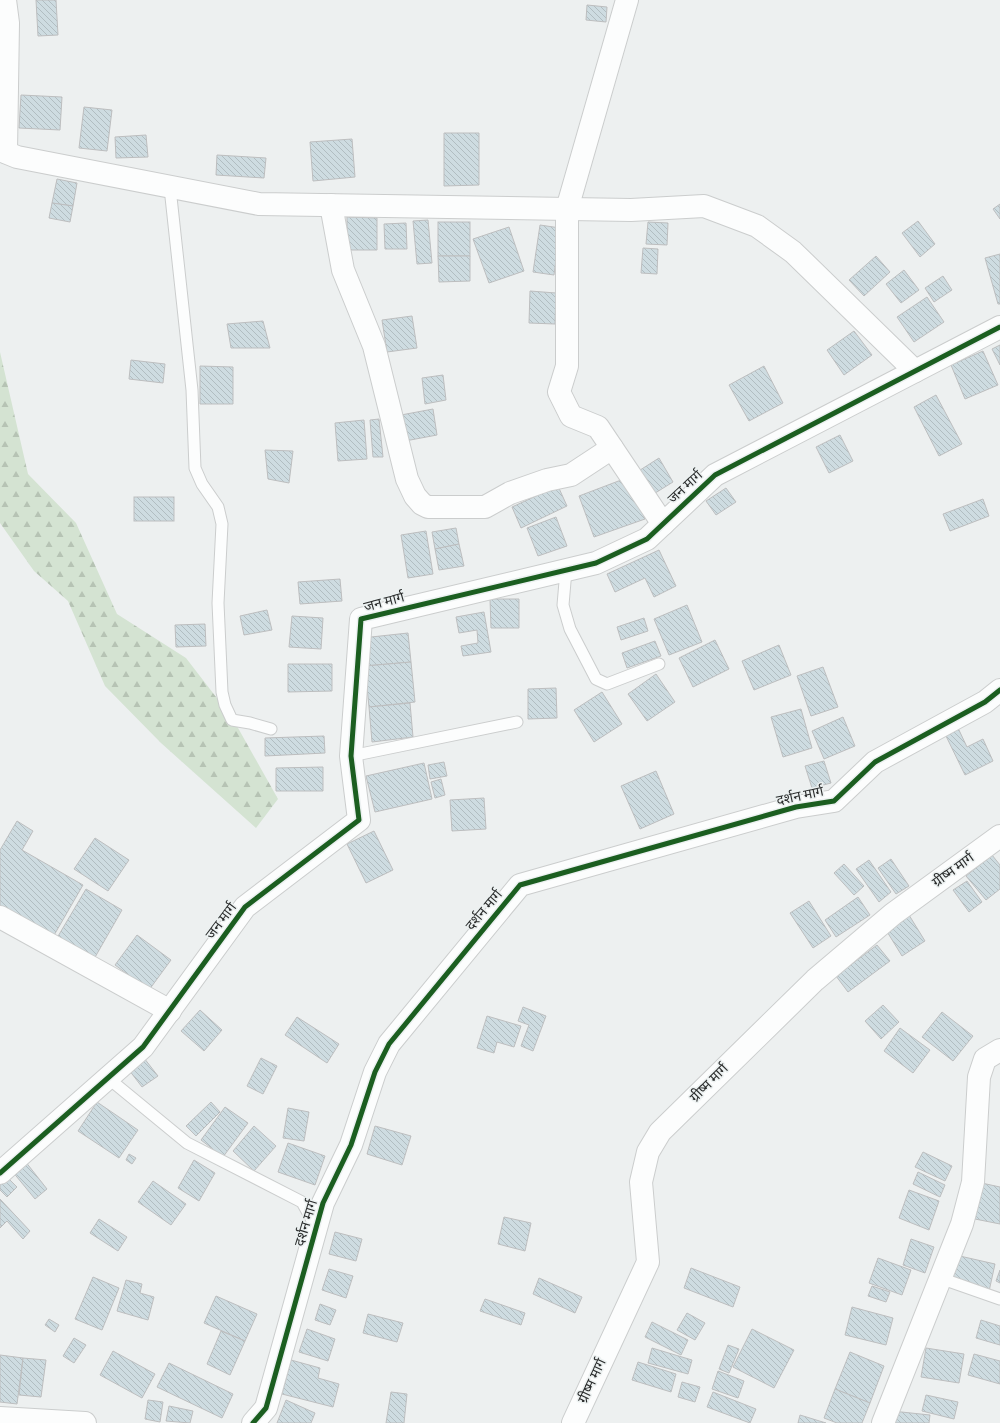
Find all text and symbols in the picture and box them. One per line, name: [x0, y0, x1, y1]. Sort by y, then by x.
street label: जन मार्ग: [664, 466, 707, 507]
street label: जन मार्ग: [362, 588, 407, 616]
street label: दर्शन मार्ग: [775, 782, 826, 809]
street label: ग्रीष्म मार्ग: [929, 849, 978, 891]
street label: दर्शन मार्ग: [462, 885, 507, 934]
street label: जन मार्ग: [202, 899, 241, 943]
street label: ग्रीष्म मार्ग: [686, 1059, 733, 1106]
street label: दर्शन मार्ग: [291, 1197, 321, 1248]
street label: ग्रीष्म मार्ग: [574, 1355, 610, 1406]

